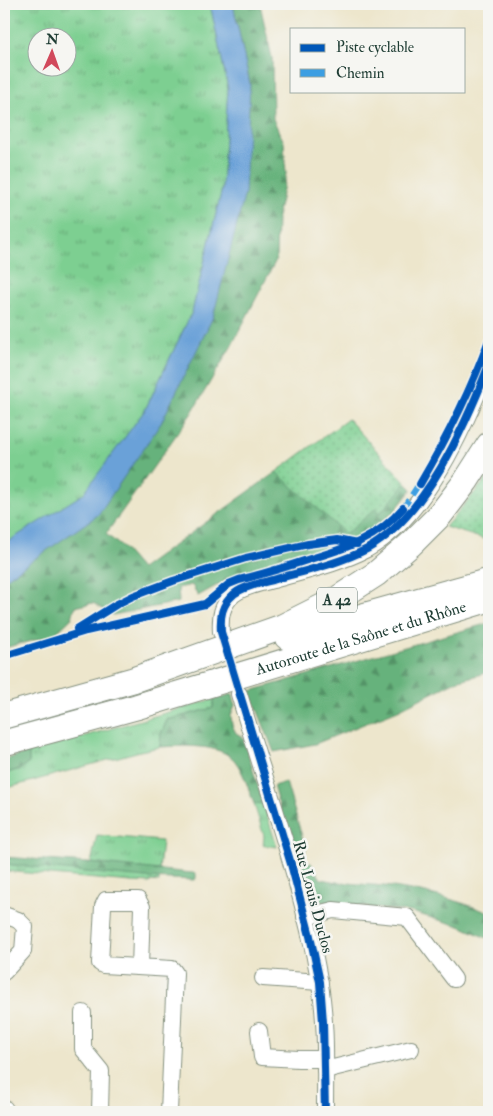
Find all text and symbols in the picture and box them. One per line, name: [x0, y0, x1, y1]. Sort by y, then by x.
north arrow: [28, 28, 78, 78]
legend: [290, 28, 466, 92]
text: N: [45, 31, 59, 48]
text: Piste cyclable: [336, 38, 414, 57]
text: Chemin: [336, 64, 385, 83]
road number: A 42: [317, 588, 357, 612]
street label: Autoroute de la Saône et du Rhône: [252, 596, 469, 680]
street label: Rue Louis Duclos: [288, 839, 338, 955]

